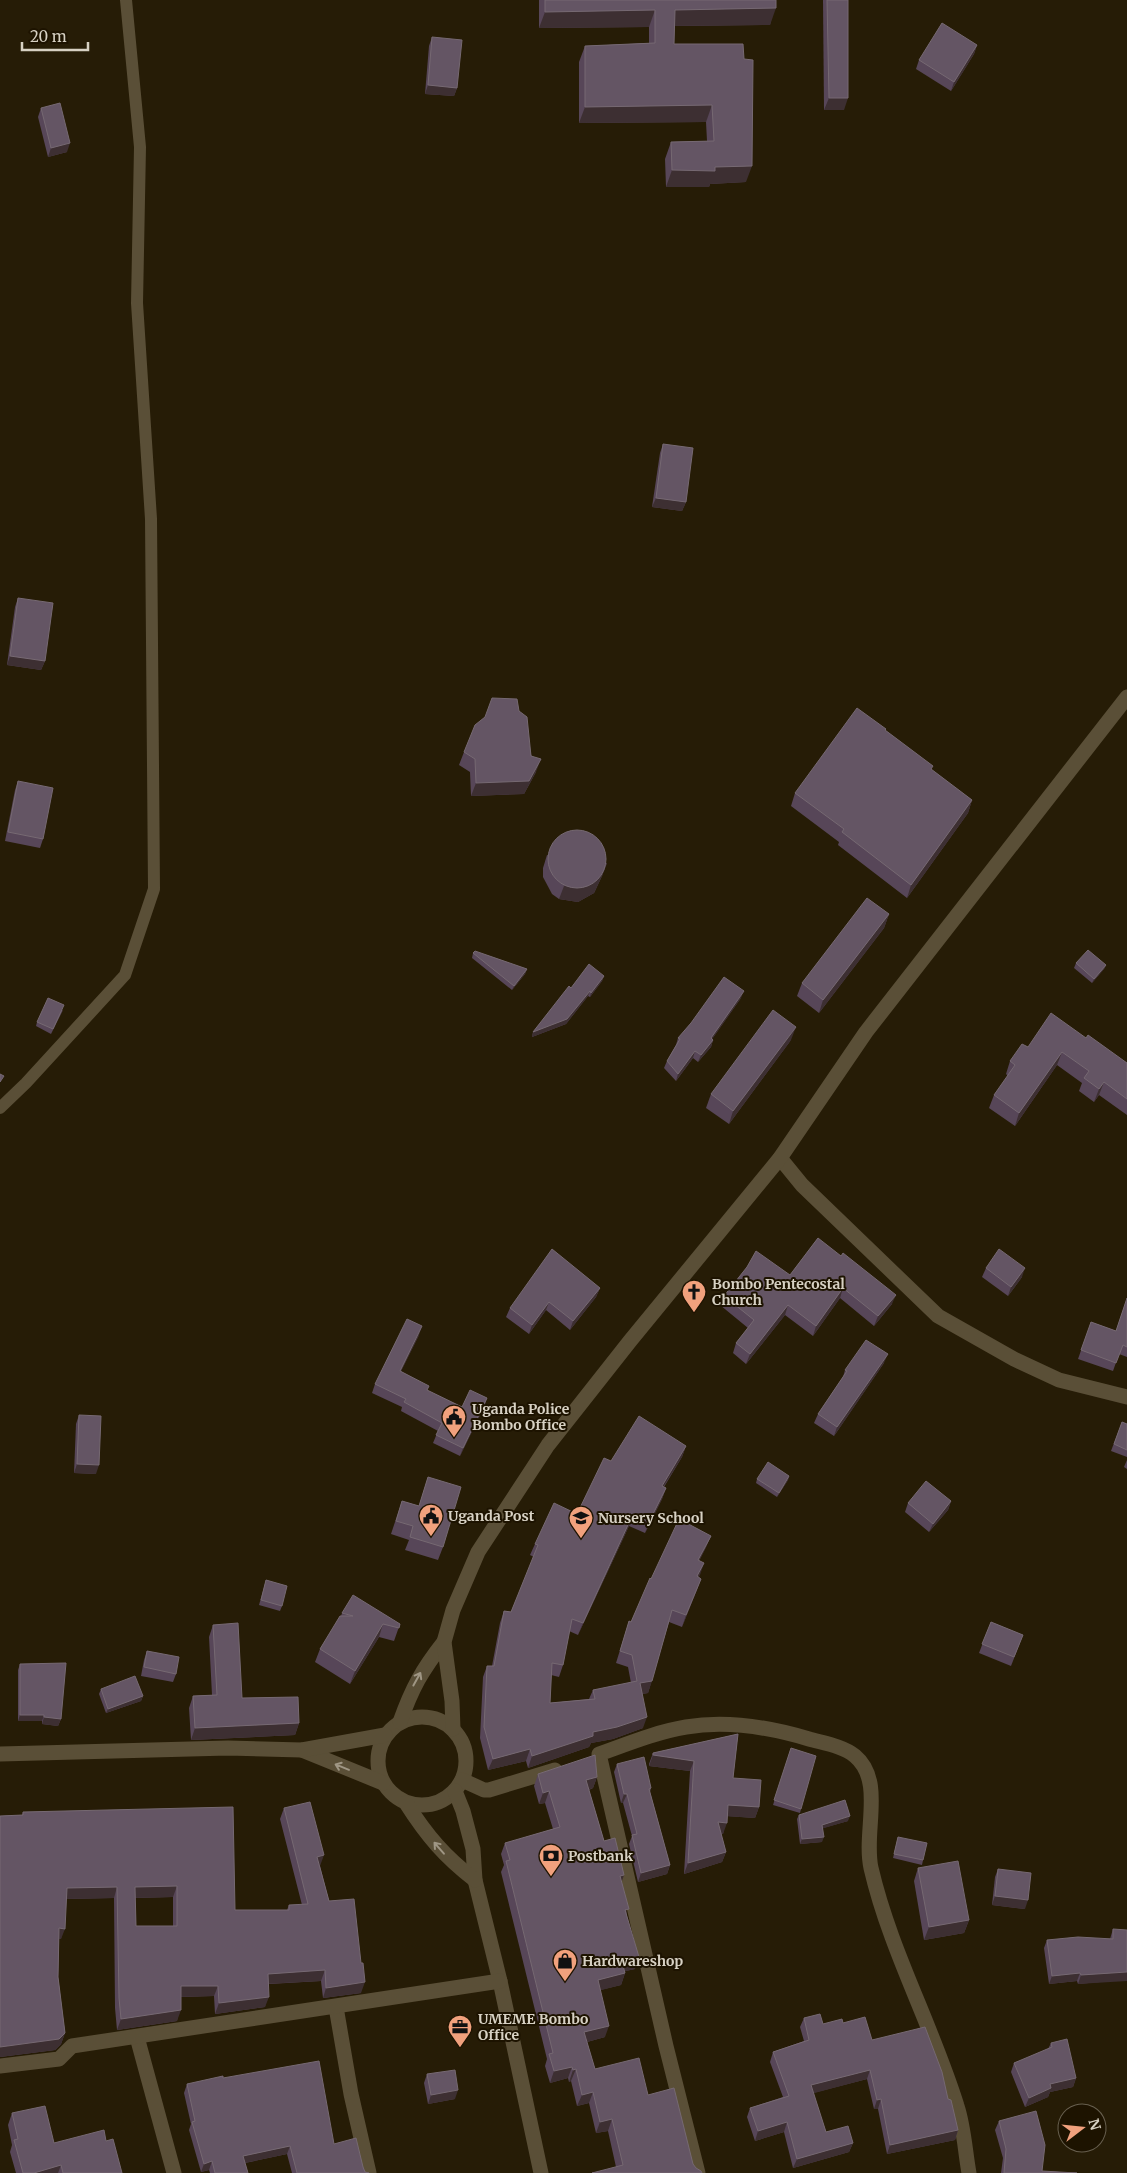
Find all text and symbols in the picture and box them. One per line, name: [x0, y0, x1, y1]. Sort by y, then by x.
scale bar: [22, 20, 89, 52]
text: 20 m: [30, 27, 67, 46]
place label: Bombo Pentecostal Church: [712, 1275, 845, 1309]
church icon: Bombo Pentecostal Church: [681, 1279, 707, 1313]
place label: Uganda Police Bombo Office: [472, 1400, 570, 1434]
public building icon: Uganda Police Bombo Office: [441, 1404, 467, 1438]
public building icon: Uganda Post: [418, 1503, 444, 1537]
school or university icon: Nursery School: [568, 1505, 594, 1539]
place label: Uganda Post: [448, 1507, 535, 1525]
place label: Nursery School: [598, 1509, 704, 1527]
one-way arrow: [413, 1673, 423, 1687]
one-way arrow: [335, 1762, 350, 1771]
one-way arrow: [434, 1842, 445, 1855]
bank icon: Postbank: [538, 1843, 564, 1877]
place label: Postbank: [568, 1847, 634, 1865]
shop icon: Hardwareshop: [552, 1948, 578, 1982]
place label: Hardwareshop: [582, 1952, 683, 1970]
place label: UMEME Bombo Office: [478, 2010, 588, 2044]
office icon: UMEME Bombo Office: [447, 2014, 473, 2048]
north arrow: [1057, 2103, 1107, 2153]
text: N: [1084, 2117, 1105, 2132]

